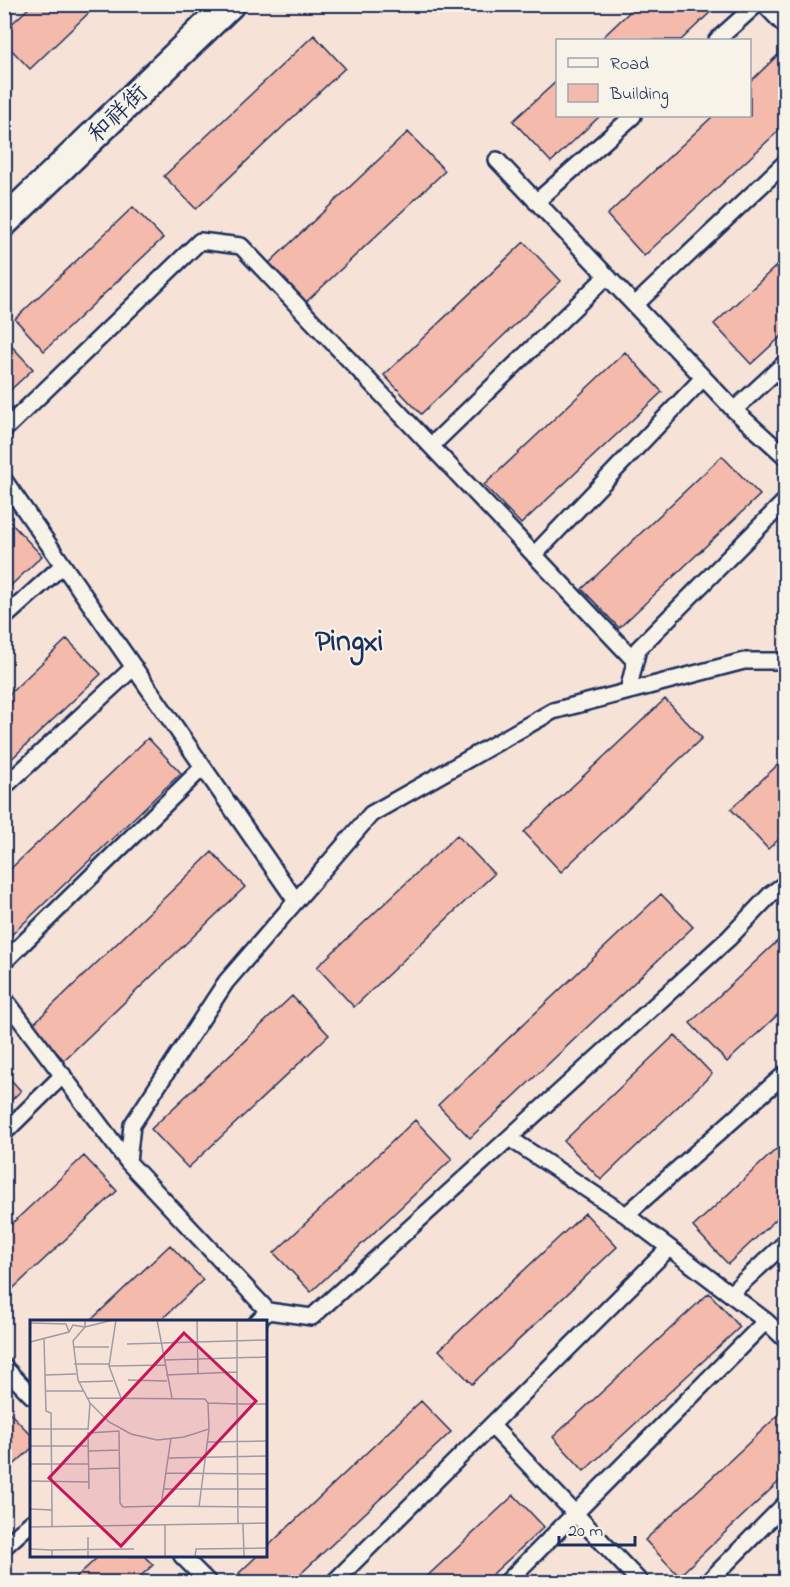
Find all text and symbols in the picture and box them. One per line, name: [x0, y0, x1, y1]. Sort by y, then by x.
legend: [556, 39, 751, 117]
text: Road: [610, 52, 649, 78]
street label: 和祥街: [81, 77, 157, 152]
text: Building: [609, 82, 669, 109]
district label: Pingxi: [315, 621, 383, 666]
inset map: [30, 1320, 267, 1557]
scale bar: [559, 1509, 636, 1547]
text: 20 m: [568, 1519, 603, 1545]

